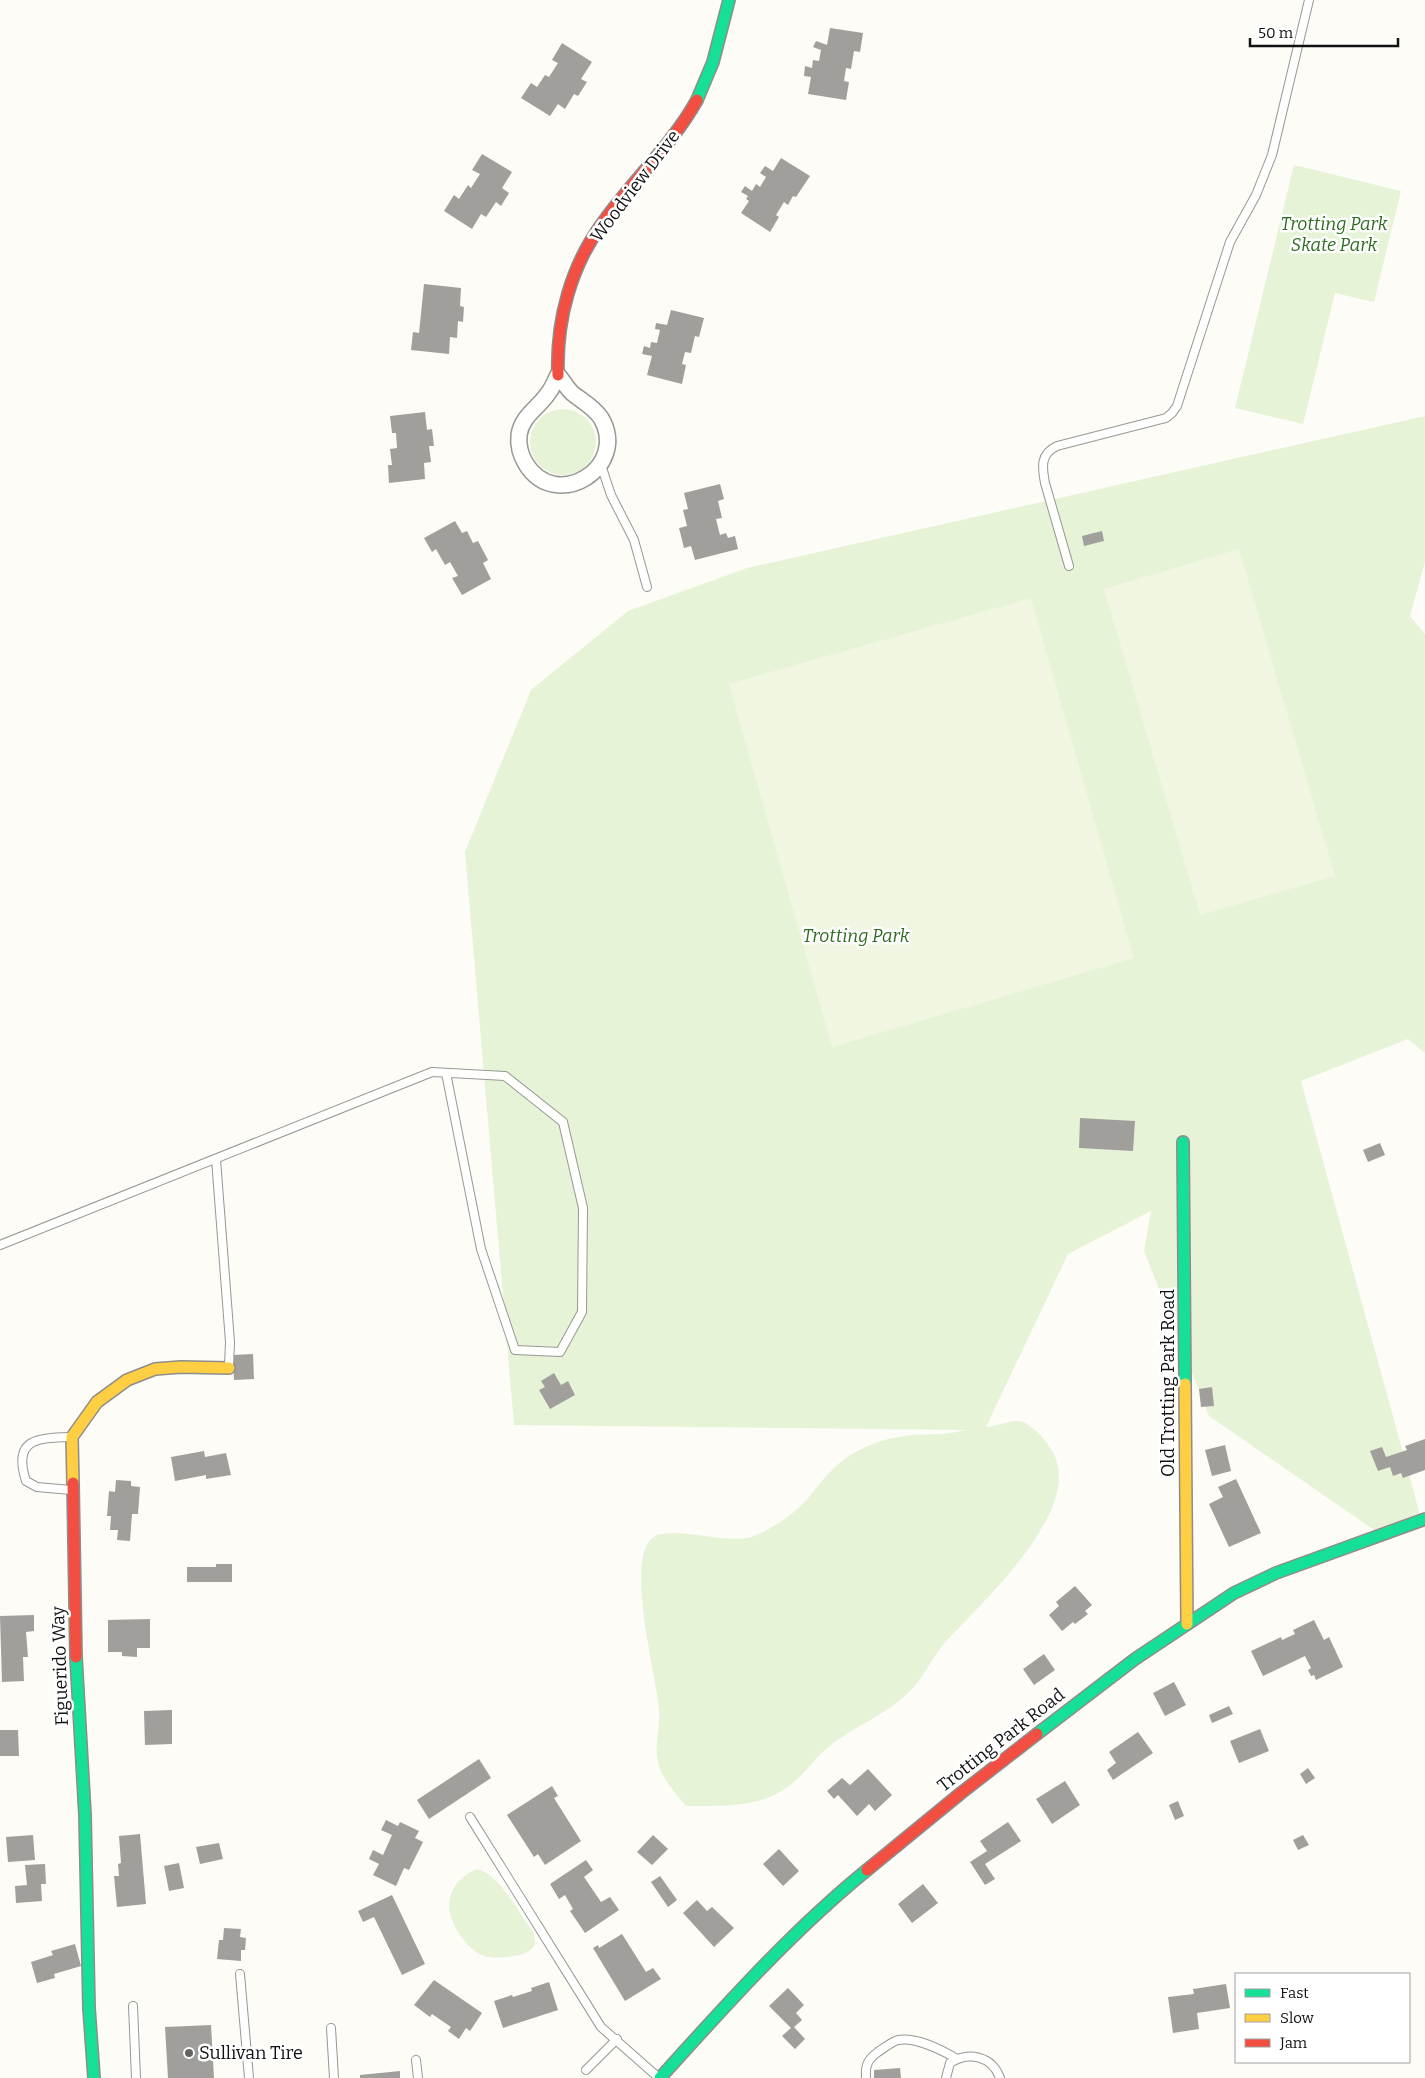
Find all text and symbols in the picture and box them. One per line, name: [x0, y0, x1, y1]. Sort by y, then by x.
scale bar: [1250, 15, 1398, 47]
text: 50 m: [1258, 24, 1294, 42]
street label: Woodview Drive: [586, 126, 684, 246]
park label: Trotting Park Skate Park: [1281, 213, 1388, 256]
park label: Trotting Park: [803, 925, 910, 947]
street label: Old Trotting Park Road: [1157, 1289, 1179, 1477]
street label: Figuerido Way: [47, 1605, 73, 1726]
street label: Trotting Park Road: [933, 1683, 1069, 1796]
legend: [1235, 1973, 1410, 2063]
text: Fast: [1280, 1984, 1309, 2002]
text: Slow: [1280, 2009, 1315, 2027]
text: Jam: [1279, 2034, 1308, 2052]
place label: Sullivan Tire: [199, 2042, 303, 2064]
marker: Sullivan Tire: [183, 2047, 195, 2059]

